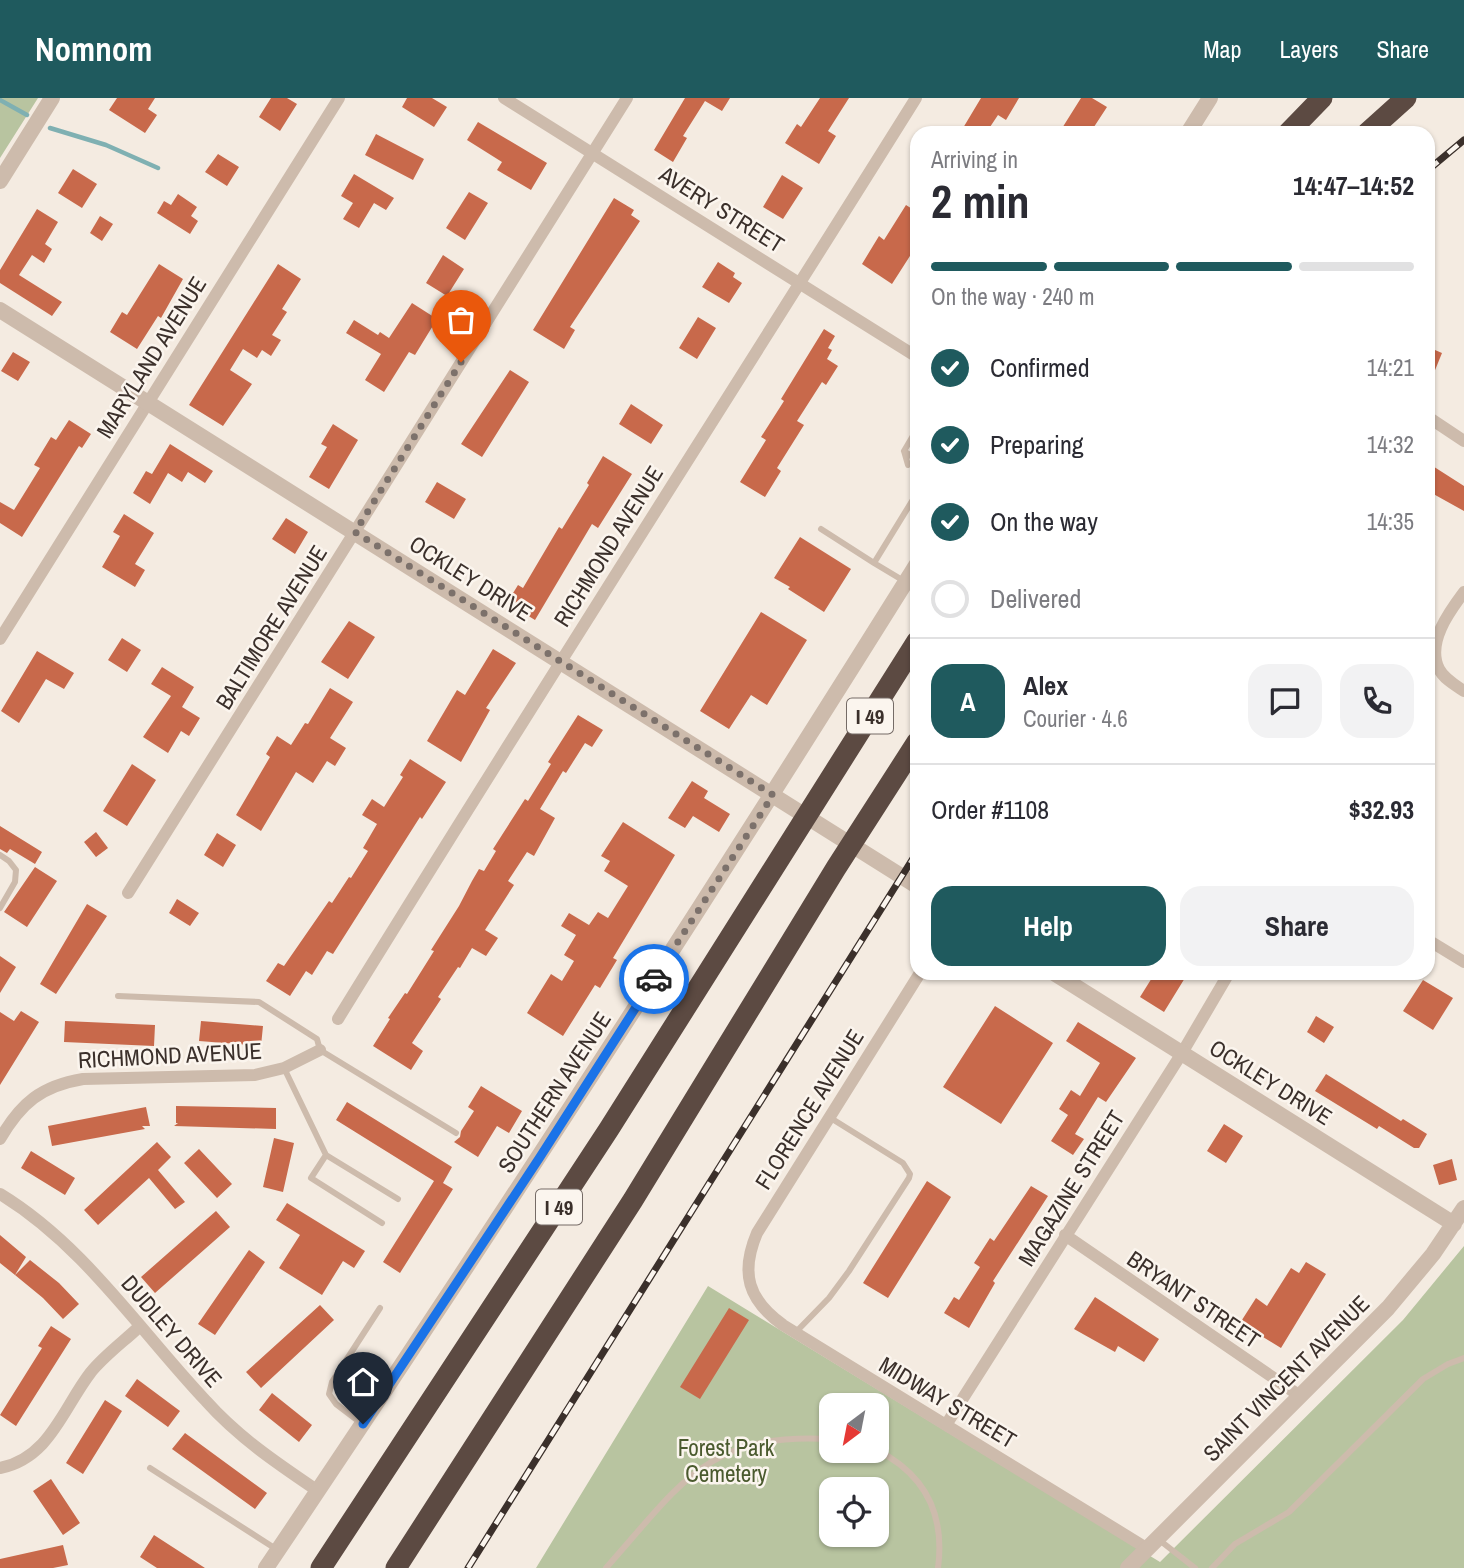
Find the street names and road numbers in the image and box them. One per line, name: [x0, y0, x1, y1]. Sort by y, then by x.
street label: AVERY STREET: [653, 158, 791, 260]
street label: MARYLAND AVENUE: [89, 270, 213, 444]
street label: RICHMOND AVENUE: [546, 460, 670, 632]
street label: OCKLEY DRIVE: [404, 528, 538, 628]
street label: BALTIMORE AVENUE: [208, 539, 334, 715]
road number: I 49: [847, 698, 893, 734]
street label: SOUTHERN AVENUE: [490, 1005, 618, 1179]
street label: FLORENCE AVENUE: [747, 1023, 871, 1195]
street label: OCKLEY DRIVE: [1204, 1032, 1338, 1132]
street label: RICHMOND AVENUE: [77, 1035, 263, 1075]
street label: MAGAZINE STREET: [1011, 1104, 1132, 1272]
road number: I 49: [536, 1190, 582, 1224]
street label: BRYANT STREET: [1121, 1243, 1267, 1355]
street label: DUDLEY DRIVE: [115, 1268, 229, 1394]
street label: SAINT VINCENT AVENUE: [1196, 1288, 1376, 1468]
street label: MIDWAY STREET: [874, 1349, 1023, 1455]

